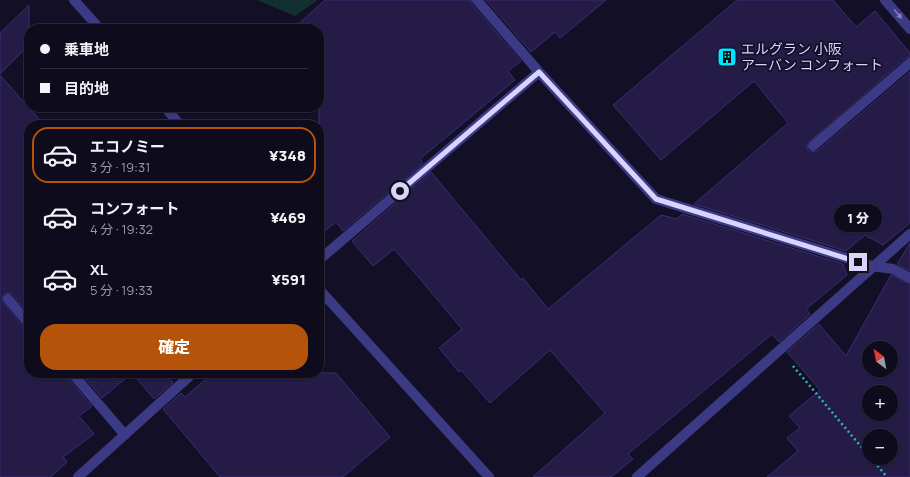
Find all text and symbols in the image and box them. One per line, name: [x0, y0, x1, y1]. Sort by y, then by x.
one-way arrow: [893, 9, 902, 20]
text: 乗車地: [64, 39, 109, 60]
place label: エルグラン 小阪 アーバン コンフォート: [741, 39, 883, 74]
building icon: エルグラン 小阪 アーバン コンフォート: [716, 46, 738, 68]
text: 目的地: [64, 78, 109, 99]
text: エコノミー: [90, 136, 165, 157]
icon: car: [42, 137, 78, 173]
text: ¥348: [269, 145, 306, 166]
text: 3 分 · 19:31: [90, 158, 150, 176]
route start: [391, 182, 409, 200]
text: コンフォート: [90, 198, 180, 219]
icon: car: [42, 199, 78, 235]
callout: 1 分: [834, 204, 882, 232]
text: ¥469: [270, 207, 306, 228]
text: 1 分: [847, 209, 869, 227]
text: 4 分 · 19:32: [90, 220, 153, 238]
route end: [849, 253, 867, 271]
text: XL: [90, 259, 108, 280]
icon: car: [42, 261, 78, 297]
text: ¥591: [272, 269, 306, 290]
text: 5 分 · 19:33: [90, 281, 153, 299]
button: 確定: [40, 324, 308, 370]
north arrow: [862, 341, 898, 377]
map controls: [862, 341, 898, 465]
button: +: [862, 385, 898, 421]
button: −: [862, 429, 898, 465]

